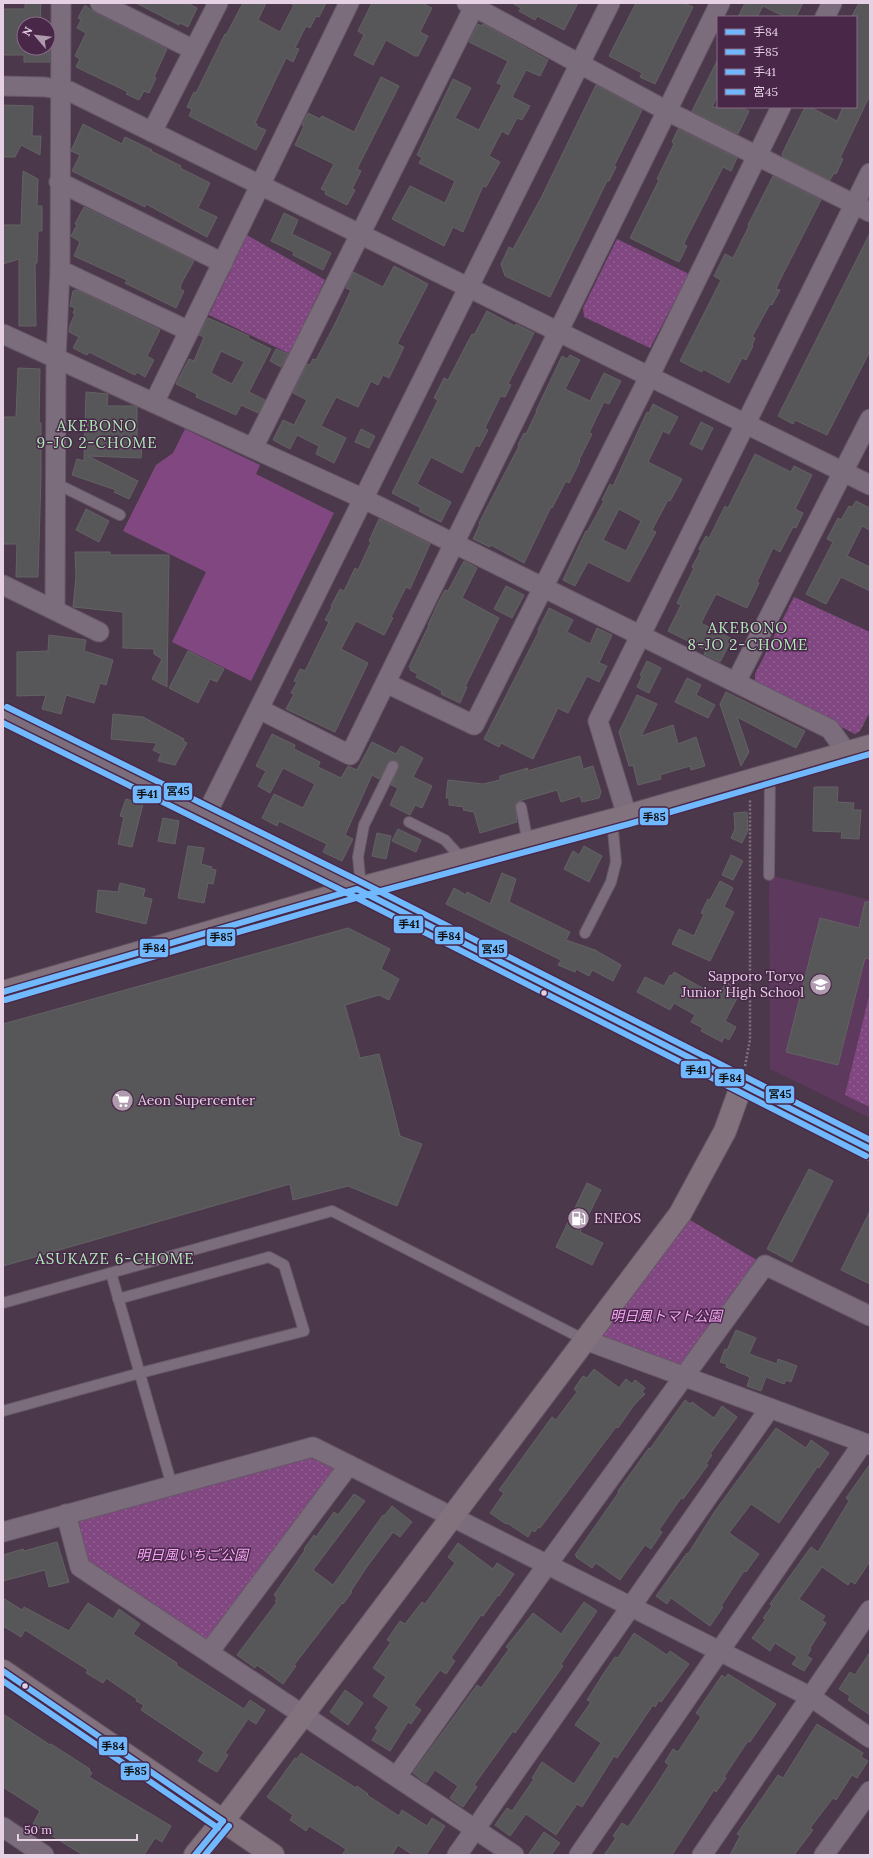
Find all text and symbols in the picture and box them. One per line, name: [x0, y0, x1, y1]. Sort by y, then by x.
north arrow: [16, 16, 56, 56]
legend: [717, 16, 857, 108]
text: N: [19, 24, 36, 38]
text: 手84: [753, 24, 779, 39]
text: 手85: [753, 44, 778, 59]
text: 手41: [753, 64, 776, 79]
text: 宮45: [753, 84, 778, 99]
district label: AKEBONO 9-JO 2-CHOME: [36, 416, 158, 452]
district label: AKEBONO 8-JO 2-CHOME: [688, 618, 808, 654]
line badge: 宮45: [163, 782, 193, 801]
text: 宮45: [167, 784, 190, 798]
line badge: 手41: [132, 785, 162, 804]
text: 手41: [136, 787, 158, 801]
line badge: 手85: [639, 807, 669, 826]
text: 手85: [642, 810, 666, 824]
line badge: 手41: [393, 915, 424, 934]
text: 手41: [398, 917, 420, 931]
line badge: 手84: [434, 926, 464, 945]
line badge: 手85: [206, 928, 236, 947]
text: 手84: [437, 929, 461, 943]
text: 手85: [209, 930, 233, 944]
line badge: 手84: [139, 938, 169, 958]
line badge: 宮45: [478, 939, 508, 958]
text: 手84: [142, 941, 166, 955]
text: 宮45: [482, 942, 505, 956]
place label: Sapporo Toryo Junior High School: [680, 967, 804, 1001]
school or university icon: Sapporo Toryo Junior High School: [807, 971, 833, 997]
unlabelled marker: [539, 988, 549, 998]
line badge: 手41: [680, 1060, 711, 1079]
text: 手41: [685, 1063, 707, 1077]
line badge: 手84: [714, 1068, 745, 1087]
text: 手84: [718, 1071, 742, 1085]
line badge: 宮45: [765, 1085, 795, 1104]
supermarket icon: Aeon Supercenter: [109, 1087, 135, 1113]
text: 宮45: [769, 1087, 792, 1101]
place label: Aeon Supercenter: [137, 1091, 255, 1109]
fuel station icon: ENEOS: [565, 1205, 591, 1231]
place label: ENEOS: [594, 1209, 641, 1227]
district label: ASUKAZE 6-CHOME: [34, 1249, 195, 1268]
park label: 明日風トマト公園: [610, 1307, 724, 1325]
park label: 明日風いちご公園: [136, 1546, 250, 1564]
unlabelled marker: [20, 1681, 30, 1691]
line badge: 手84: [98, 1736, 128, 1756]
text: 手84: [101, 1739, 125, 1753]
line badge: 手85: [120, 1762, 150, 1781]
text: 手85: [123, 1764, 147, 1778]
scale bar: [18, 1816, 137, 1842]
text: 50 m: [24, 1822, 52, 1837]

